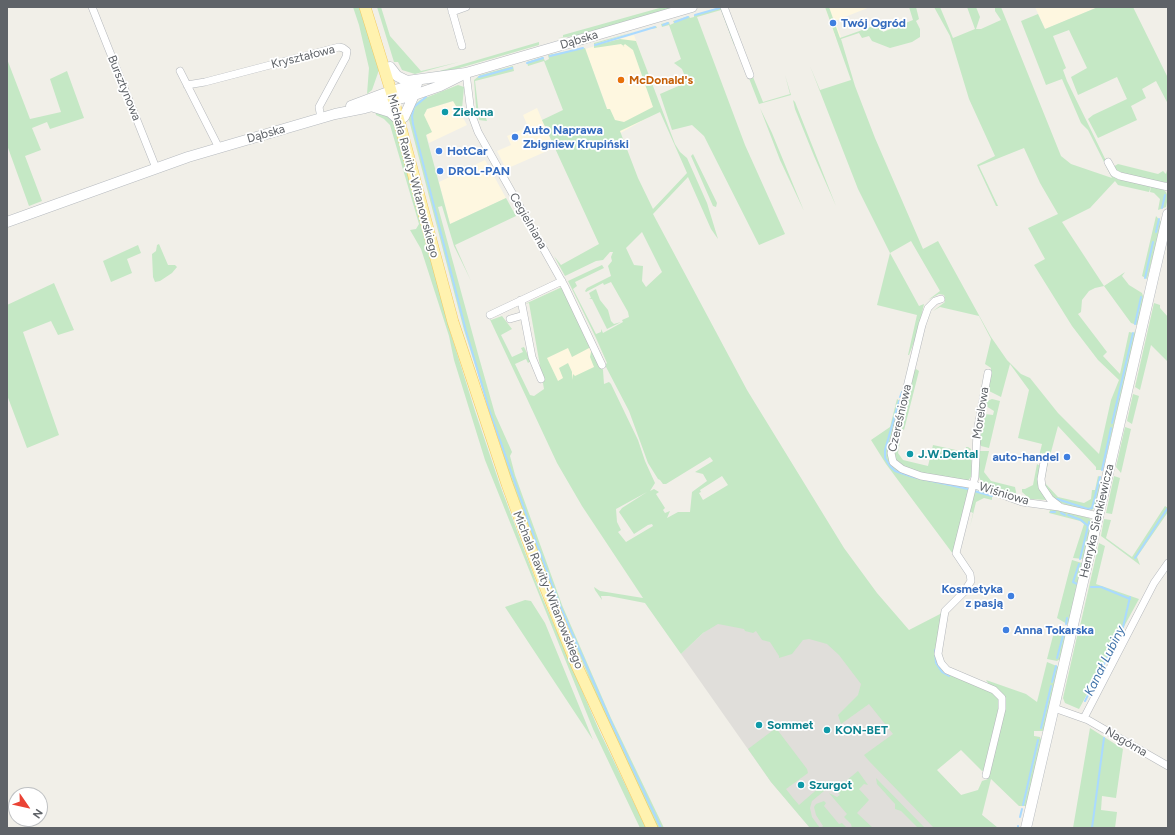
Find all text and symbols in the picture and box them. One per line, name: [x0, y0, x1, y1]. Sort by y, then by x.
place label: Twój Ogród: [841, 16, 906, 30]
marker: Twój Ogród: [828, 18, 838, 28]
street label: Dąbska: [558, 27, 600, 53]
street label: Kryształowa: [270, 42, 336, 72]
street label: Bursztynowa: [104, 53, 144, 123]
place label: McDonald's: [629, 73, 693, 87]
marker: McDonald's: [616, 75, 626, 85]
street label: Michała Rawity-Witanowskiego: [384, 93, 442, 259]
place label: Zielona: [453, 105, 494, 119]
marker: Zielona: [440, 107, 450, 117]
street label: Dąbska: [245, 122, 287, 146]
place label: Auto Naprawa Zbigniew Krupiński: [523, 123, 629, 151]
marker: Auto Naprawa Zbigniew Krupiński: [510, 132, 520, 142]
place label: HotCar: [447, 144, 487, 158]
marker: HotCar: [434, 146, 444, 156]
place label: DROL-PAN: [448, 164, 510, 178]
marker: DROL-PAN: [435, 166, 445, 176]
street label: Cegielniana: [506, 190, 550, 252]
street label: Czereśniowa: [885, 383, 915, 453]
street label: Morelowa: [970, 386, 992, 440]
place label: J.W.Dental: [918, 447, 978, 461]
marker: J.W.Dental: [905, 449, 915, 459]
place label: auto-handel: [992, 450, 1059, 464]
marker: auto-handel: [1062, 452, 1072, 462]
street label: Henryka Sienkiewicza: [1077, 463, 1117, 579]
street label: Wiśniowa: [977, 480, 1031, 508]
street label: Michała Rawity-Witanowskiego: [510, 509, 586, 671]
place label: Kosmetyka z pasją: [941, 582, 1003, 610]
marker: Kosmetyka z pasją: [1006, 591, 1016, 601]
place label: Anna Tokarska: [1014, 623, 1094, 637]
water label: Kanał Lubiny: [1081, 623, 1129, 699]
marker: Anna Tokarska: [1001, 625, 1011, 635]
place label: Sommet: [767, 718, 814, 732]
marker: Sommet: [754, 720, 764, 730]
place label: KON-BET: [835, 723, 888, 737]
street label: Nagórna: [1102, 724, 1150, 760]
marker: KON-BET: [822, 725, 832, 735]
place label: Szurgot: [809, 778, 852, 792]
marker: Szurgot: [796, 780, 806, 790]
north arrow: [8, 787, 48, 827]
text: N: [30, 806, 45, 821]

